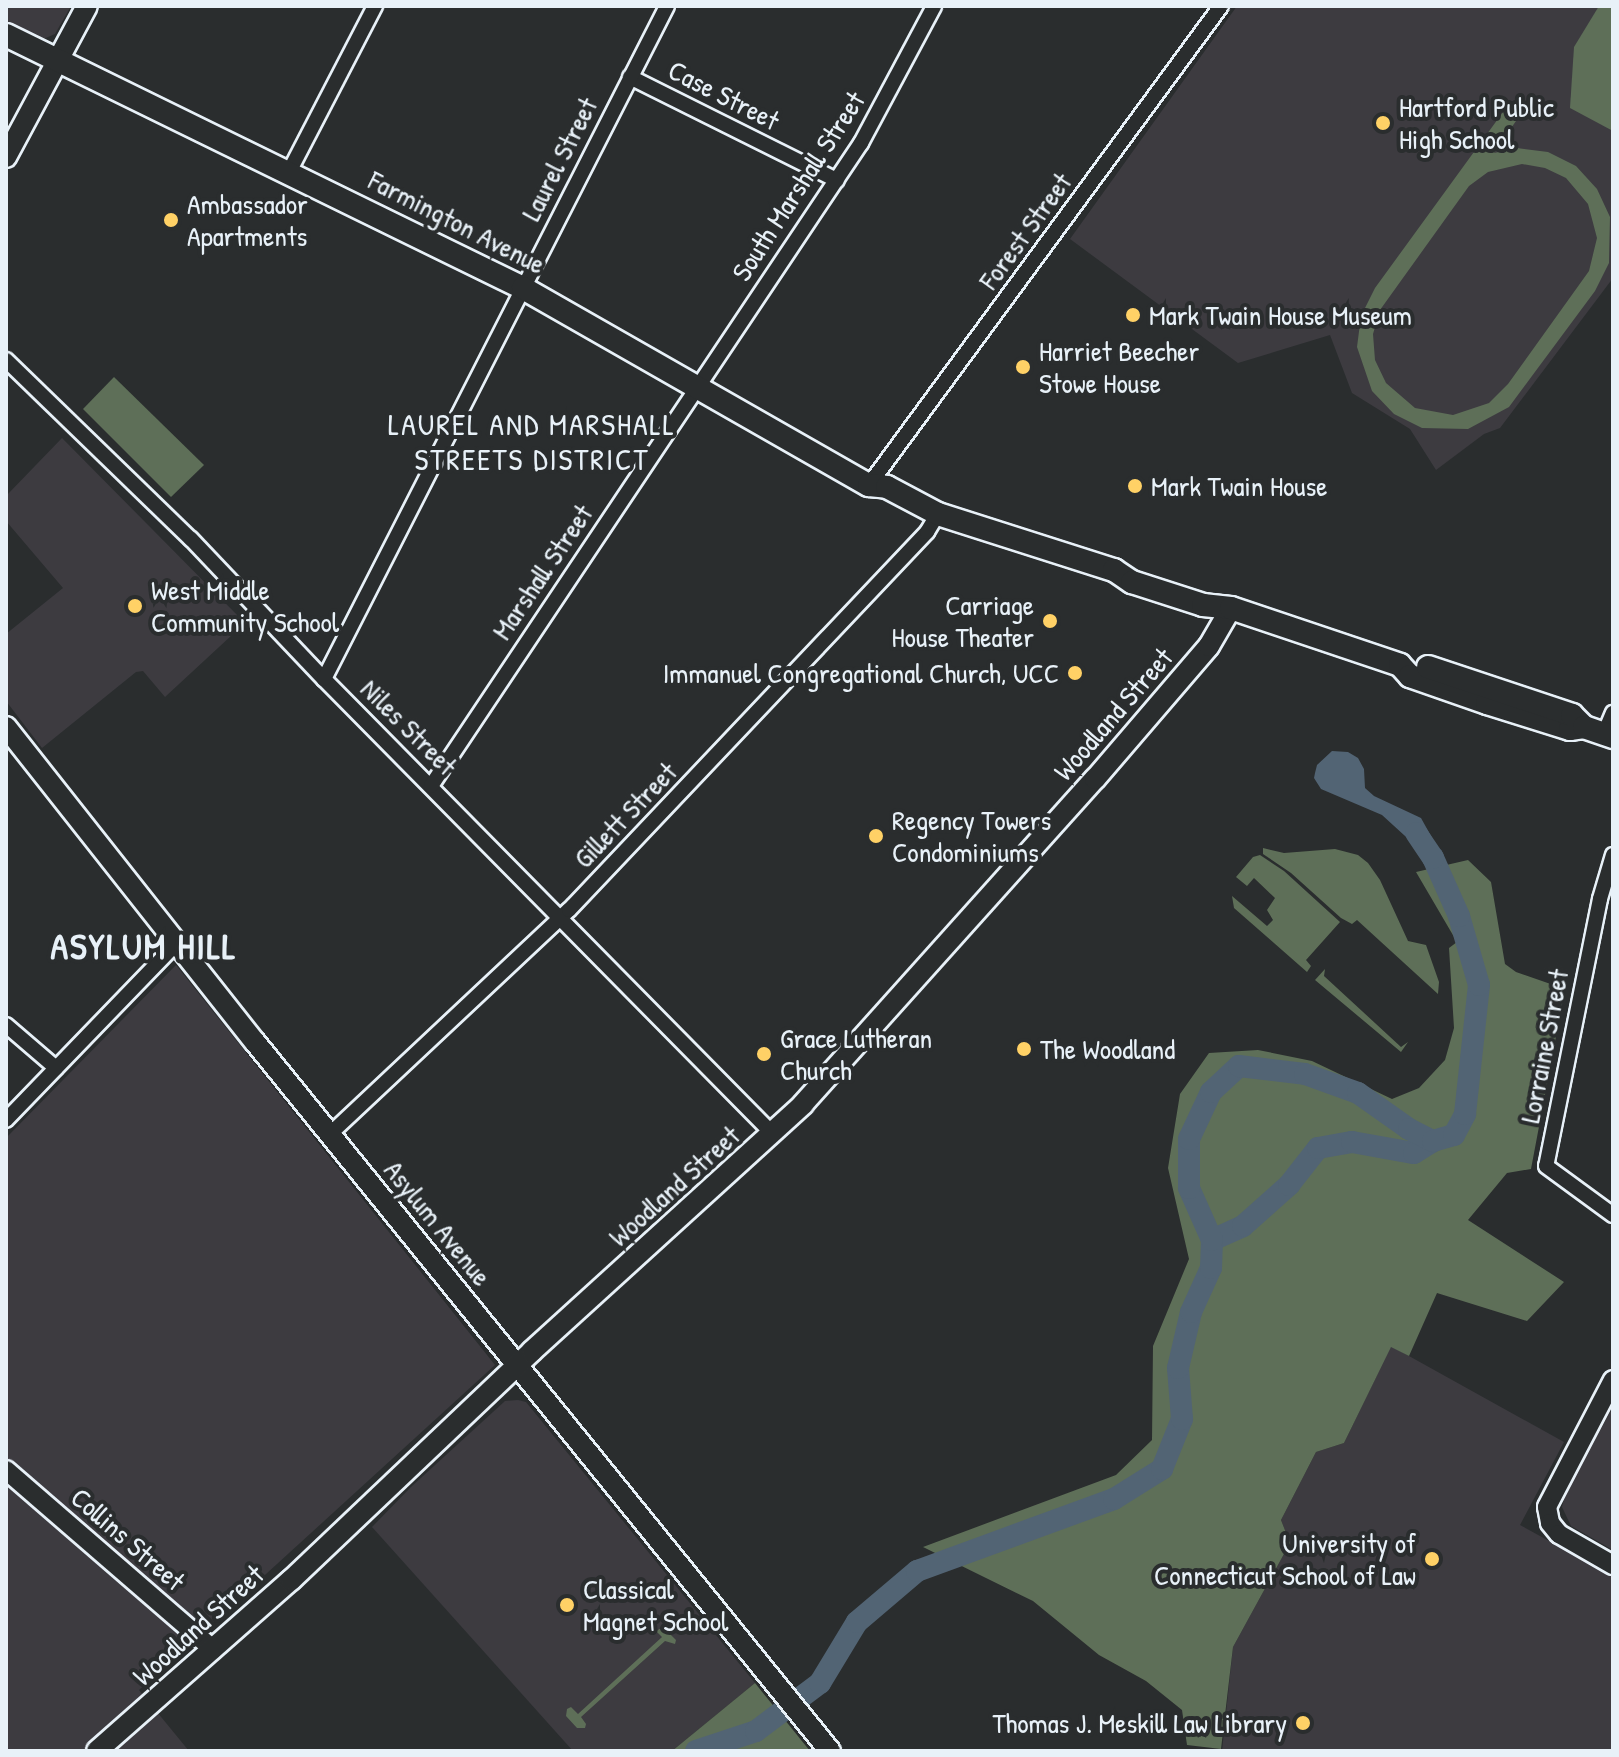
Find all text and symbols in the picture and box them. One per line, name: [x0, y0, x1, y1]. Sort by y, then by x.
street label: Case Street: [663, 53, 785, 137]
street label: South Marshall Street: [724, 85, 872, 287]
place label: Hartford Public High School: [1399, 90, 1554, 156]
street label: Laurel Street: [514, 92, 604, 226]
marker: Hartford Public High School: [1374, 114, 1392, 132]
street label: Farmington Avenue: [363, 163, 551, 281]
street label: Forest Street: [972, 166, 1078, 296]
place label: Ambassador Apartments: [187, 187, 308, 253]
marker: Ambassador Apartments: [162, 211, 180, 229]
place label: Mark Twain House Museum: [1149, 298, 1412, 332]
marker: Mark Twain House Museum: [1124, 306, 1142, 324]
place label: Harriet Beecher Stowe House: [1039, 334, 1199, 400]
marker: Harriet Beecher Stowe House: [1014, 358, 1032, 376]
district label: LAUREL AND MARSHALL STREETS DISTRICT: [388, 406, 676, 476]
place label: Mark Twain House: [1151, 469, 1327, 503]
marker: Mark Twain House: [1126, 477, 1144, 495]
street label: Marshall Street: [485, 498, 599, 646]
place label: West Middle Community School: [151, 573, 339, 639]
place label: Carriage House Theater: [892, 588, 1034, 654]
marker: West Middle Community School: [126, 597, 144, 615]
marker: Carriage House Theater: [1041, 612, 1059, 630]
street label: Woodland Street: [1046, 641, 1180, 787]
place label: Immanuel Congregational Church, UCC: [663, 656, 1059, 690]
marker: Immanuel Congregational Church, UCC: [1066, 664, 1084, 682]
street label: Niles Street: [354, 672, 464, 782]
street label: Gillett Street: [566, 755, 684, 875]
place label: Regency Towers Condominiums: [892, 803, 1051, 869]
marker: Regency Towers Condominiums: [867, 827, 885, 845]
district label: ASYLUM HILL: [51, 924, 237, 968]
street label: Lorraine Street: [1513, 966, 1575, 1126]
place label: Grace Lutheran Church: [780, 1021, 932, 1087]
place label: The Woodland: [1040, 1032, 1175, 1066]
marker: The Woodland: [1015, 1040, 1033, 1058]
marker: Grace Lutheran Church: [755, 1045, 773, 1063]
street label: Woodland Street: [602, 1119, 746, 1253]
street label: Asylum Avenue: [377, 1154, 499, 1292]
street label: Collins Street: [64, 1480, 192, 1598]
place label: University of Connecticut School of Law: [1154, 1526, 1416, 1592]
marker: University of Connecticut School of Law: [1423, 1550, 1441, 1568]
street label: Woodland Street: [126, 1558, 270, 1692]
place label: Classical Magnet School: [583, 1572, 728, 1638]
marker: Classical Magnet School: [558, 1596, 576, 1614]
place label: Thomas J. Meskill Law Library: [992, 1706, 1287, 1740]
marker: Thomas J. Meskill Law Library: [1294, 1714, 1312, 1732]

